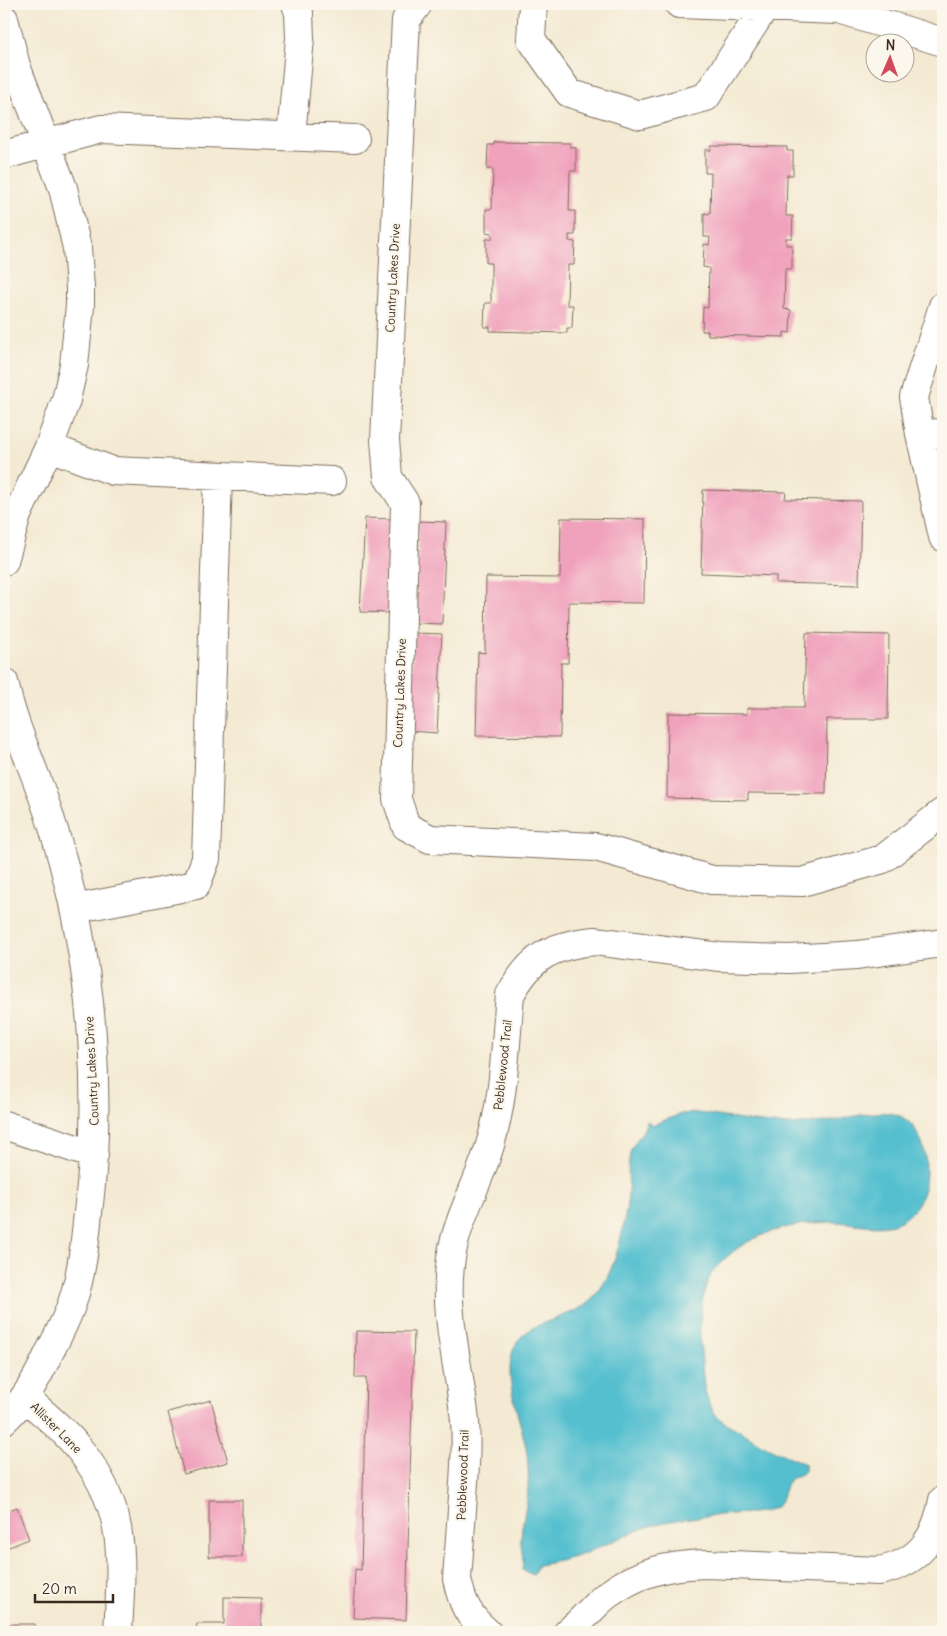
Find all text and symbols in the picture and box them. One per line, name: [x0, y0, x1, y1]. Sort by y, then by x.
north arrow: [864, 32, 914, 82]
text: N: [885, 36, 896, 54]
street label: Country Lakes Drive: [382, 223, 403, 333]
street label: Country Lakes Drive: [390, 638, 409, 748]
street label: Country Lakes Drive: [81, 1016, 102, 1126]
street label: Pebblewood Trail: [490, 1019, 515, 1111]
street label: Allister Lane: [28, 1399, 85, 1456]
street label: Pebblewood Trail: [453, 1429, 472, 1521]
scale bar: [35, 1571, 112, 1603]
text: 20 m: [42, 1579, 77, 1598]

